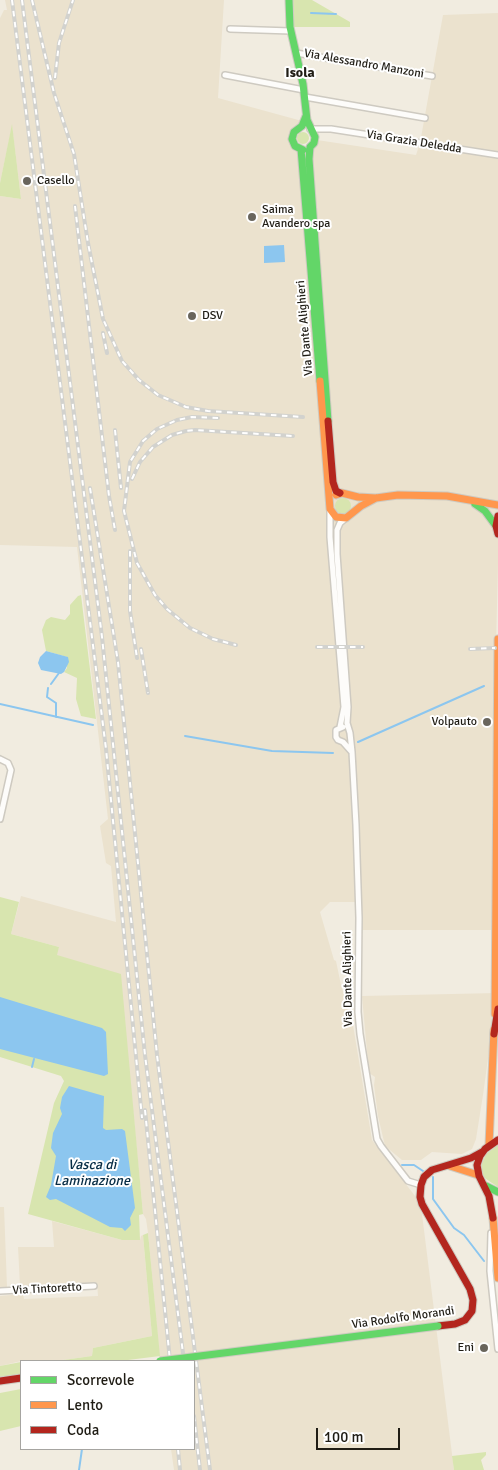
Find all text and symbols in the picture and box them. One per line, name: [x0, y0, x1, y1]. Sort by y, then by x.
street label: Via Alessandro Manzoni: [303, 46, 425, 82]
district label: Isola: [285, 65, 315, 81]
street label: Via Grazia Deledda: [365, 127, 463, 157]
place label: Casello: [37, 174, 75, 188]
marker: Casello: [21, 175, 33, 187]
place label: Saima Avandero spa: [262, 203, 330, 231]
marker: Saima Avandero spa: [246, 211, 258, 223]
street label: Via Dante Alighieri: [294, 280, 316, 376]
place label: DSV: [202, 309, 223, 323]
marker: DSV: [186, 310, 198, 322]
place label: Volpauto: [432, 715, 477, 729]
marker: Volpauto: [481, 716, 493, 728]
street label: Via Dante Alighieri: [340, 931, 356, 1027]
water label: Vasca di Laminazione: [54, 1157, 130, 1190]
street label: Via Tintoretto: [12, 1280, 82, 1298]
street label: Via Rodolfo Morandi: [351, 1304, 455, 1332]
place label: Eni: [457, 1341, 474, 1355]
marker: Eni: [478, 1342, 490, 1354]
legend: [20, 1360, 195, 1450]
text: Scorrevole: [67, 1371, 134, 1389]
text: Lento: [67, 1396, 103, 1414]
scale bar: [318, 1418, 402, 1450]
text: Coda: [67, 1421, 99, 1439]
text: 100 m: [324, 1428, 364, 1446]

